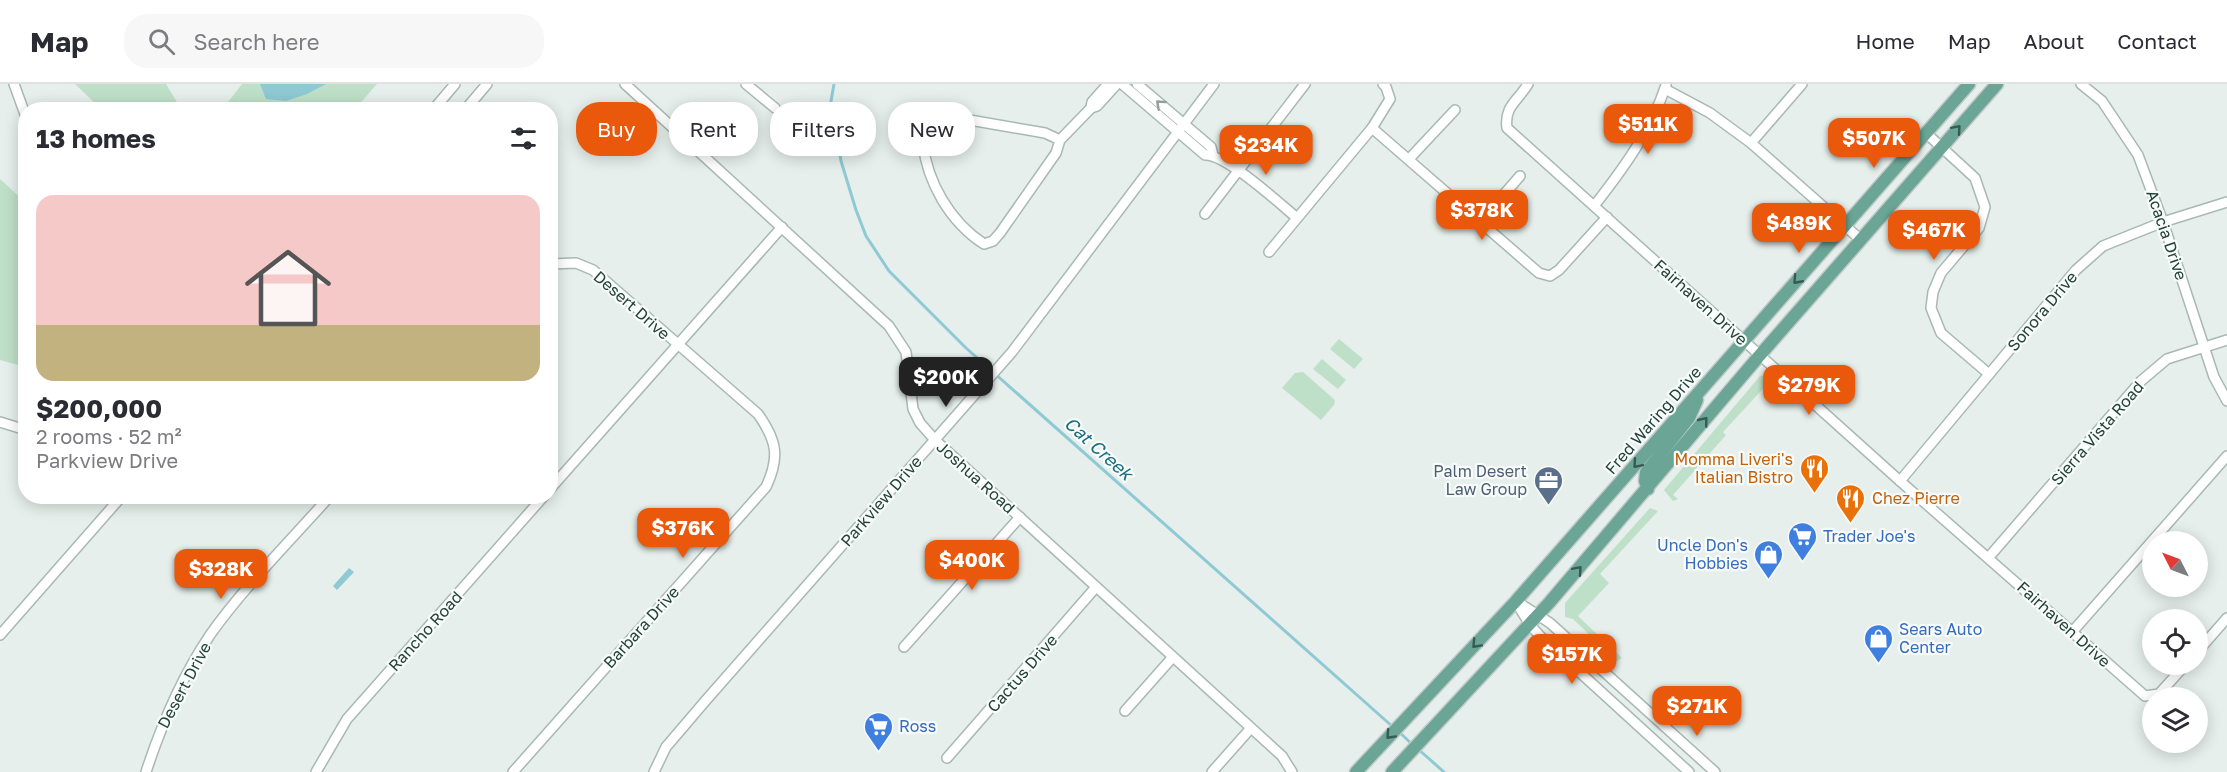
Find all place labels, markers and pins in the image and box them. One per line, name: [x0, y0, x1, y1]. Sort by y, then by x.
pin: $511K: [1606, 104, 1690, 155]
pin: $507K: [1832, 118, 1916, 169]
pin: $234K: [1224, 125, 1308, 176]
pin: $378K: [1440, 190, 1524, 241]
pin: $489K: [1757, 203, 1841, 254]
pin: $467K: [1892, 210, 1976, 261]
pin: $200K: [904, 357, 988, 408]
pin: $279K: [1767, 365, 1851, 416]
place label: Momma Liveri's Italian Bistro: [1674, 449, 1793, 487]
restaurant icon: Momma Liveri's Italian Bistro: [1798, 452, 1830, 494]
place label: Palm Desert Law Group: [1433, 461, 1527, 499]
office icon: Palm Desert Law Group: [1532, 464, 1564, 506]
restaurant icon: Chez Pierre: [1835, 482, 1867, 524]
place label: Chez Pierre: [1872, 488, 1960, 508]
pin: $376K: [641, 508, 725, 559]
supermarket icon: Trader Joe's: [1786, 520, 1818, 562]
place label: Trader Joe's: [1823, 526, 1916, 546]
place label: Uncle Don's Hobbies: [1657, 535, 1748, 573]
shop icon: Uncle Don's Hobbies: [1753, 538, 1785, 580]
pin: $400K: [930, 540, 1014, 591]
pin: $328K: [179, 549, 263, 600]
place label: Sears Auto Center: [1899, 619, 1982, 657]
shop icon: Sears Auto Center: [1862, 622, 1894, 664]
pin: $157K: [1530, 634, 1614, 685]
pin: $271K: [1655, 686, 1739, 737]
supermarket icon: Ross: [862, 710, 894, 752]
place label: Ross: [899, 716, 936, 736]

